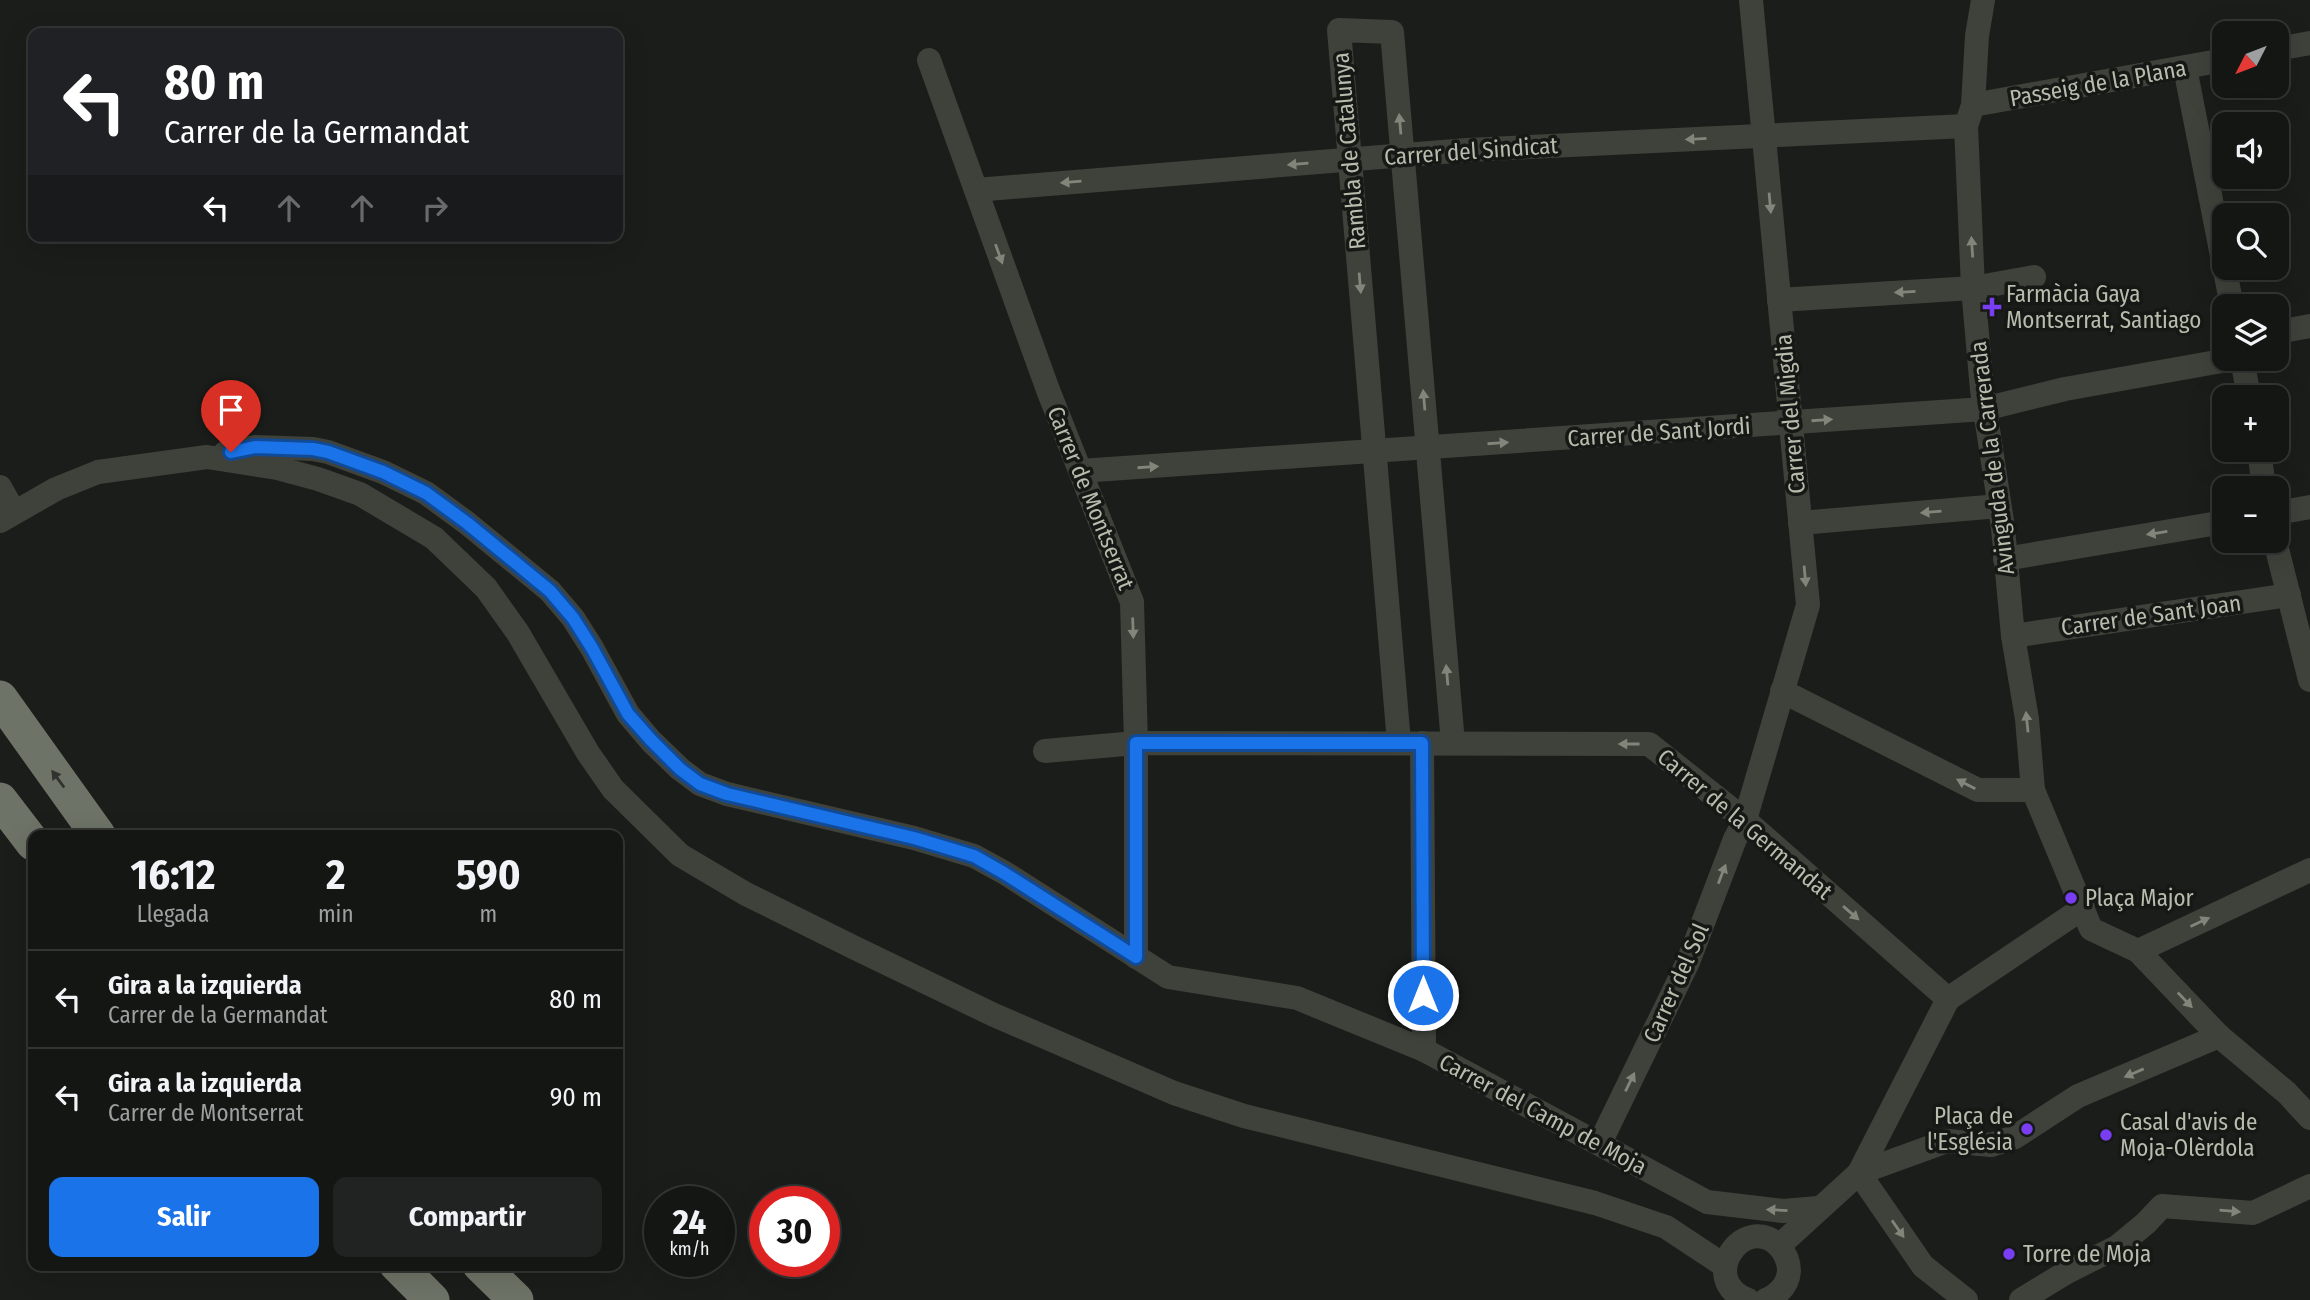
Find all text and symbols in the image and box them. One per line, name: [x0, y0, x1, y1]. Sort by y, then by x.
north arrow: [2212, 21, 2289, 98]
map controls: [2212, 21, 2289, 553]
street label: Rambla de Catalunya: [1326, 51, 1372, 251]
text: 80 m: [164, 53, 264, 112]
street label: Passeig de la Plana: [2007, 54, 2189, 112]
icon: left: [49, 56, 140, 147]
button: sound: [2212, 112, 2289, 189]
text: Carrer de la Germandat: [164, 113, 469, 151]
one-way arrow: [1394, 113, 1405, 135]
street label: Carrer del Sindicat: [1383, 131, 1559, 171]
one-way arrow: [1685, 133, 1707, 144]
one-way arrow: [1287, 159, 1309, 170]
one-way arrow: [1060, 177, 1082, 188]
icon: left: [197, 189, 235, 227]
icon: ahead: [270, 189, 308, 227]
icon: ahead: [343, 189, 381, 227]
icon: right: [416, 189, 454, 227]
one-way arrow: [1765, 192, 1776, 214]
button: search: [2212, 203, 2289, 280]
one-way arrow: [1967, 236, 1978, 258]
one-way arrow: [994, 244, 1005, 265]
one-way arrow: [1355, 272, 1366, 294]
place label: Farmàcia Gaya Montserrat, Santiago: [2006, 280, 2201, 334]
one-way arrow: [1894, 287, 1916, 298]
button: layers: [2212, 294, 2289, 371]
marker: Farmàcia Gaya Montserrat, Santiago: [1984, 299, 2000, 315]
street label: Carrer del Migdia: [1769, 333, 1811, 495]
street label: Avinguda de la Carrerada: [1964, 340, 2020, 576]
pin: [201, 380, 261, 452]
button: +: [2212, 385, 2289, 462]
one-way arrow: [1418, 389, 1429, 411]
icon: arrive: [212, 391, 250, 429]
street label: Carrer de Montserrat: [1041, 402, 1141, 594]
street label: Carrer de Sant Jordi: [1566, 412, 1752, 452]
one-way arrow: [1812, 415, 1834, 426]
one-way arrow: [1487, 437, 1509, 448]
one-way arrow: [1138, 461, 1160, 472]
button: −: [2212, 476, 2289, 553]
one-way arrow: [1920, 507, 1942, 518]
one-way arrow: [2146, 528, 2168, 539]
one-way arrow: [1800, 565, 1811, 587]
street label: Carrer de Sant Joan: [2059, 589, 2243, 641]
one-way arrow: [1128, 618, 1139, 640]
one-way arrow: [1441, 664, 1452, 686]
one-way arrow: [2021, 711, 2032, 733]
one-way arrow: [1618, 738, 1640, 750]
street label: Carrer de la Germandat: [1652, 743, 1838, 906]
one-way arrow: [51, 770, 65, 788]
one-way arrow: [1956, 778, 1976, 789]
text: 16:12: [130, 850, 216, 900]
text: 2: [326, 850, 345, 900]
text: 590: [456, 850, 521, 900]
one-way arrow: [1716, 863, 1727, 884]
place label: Plaça Major: [2085, 884, 2194, 912]
marker: Plaça Major: [2063, 890, 2079, 906]
text: Llegada: [137, 900, 209, 928]
text: min: [318, 900, 354, 928]
text: m: [479, 900, 497, 928]
one-way arrow: [1842, 905, 1860, 921]
one-way arrow: [2190, 916, 2210, 928]
street label: Carrer del Sol: [1637, 919, 1715, 1047]
position arrow: [1386, 958, 1460, 1032]
text: Gira a la izquierda: [108, 970, 302, 1001]
icon: left: [49, 980, 87, 1018]
text: 80 m: [549, 984, 602, 1015]
one-way arrow: [2177, 992, 2194, 1009]
text: Carrer de la Germandat: [108, 1001, 327, 1029]
street label: Carrer del Camp de Moja: [1435, 1047, 1651, 1181]
one-way arrow: [2124, 1067, 2144, 1079]
text: Gira a la izquierda: [108, 1068, 302, 1099]
one-way arrow: [1625, 1072, 1636, 1092]
icon: left: [49, 1078, 87, 1116]
text: 90 m: [550, 1082, 602, 1113]
text: Carrer de Montserrat: [108, 1099, 303, 1127]
place label: Plaça de l'Església: [1927, 1102, 2013, 1156]
place label: Casal d'avis de Moja-Olèrdola: [2120, 1108, 2257, 1162]
marker: Plaça de l'Església: [2019, 1121, 2035, 1137]
marker: Casal d'avis de Moja-Olèrdola: [2098, 1127, 2114, 1143]
button: Salir: [49, 1177, 319, 1257]
button: Compartir: [333, 1177, 602, 1257]
speed limit sign: 30: [749, 1186, 840, 1277]
text: 24: [673, 1201, 706, 1243]
one-way arrow: [1766, 1205, 1788, 1216]
one-way arrow: [2219, 1206, 2241, 1217]
one-way arrow: [1891, 1220, 1905, 1238]
text: km/h: [669, 1238, 710, 1260]
place label: Torre de Moja: [2023, 1240, 2151, 1268]
marker: Torre de Moja: [2001, 1246, 2017, 1262]

